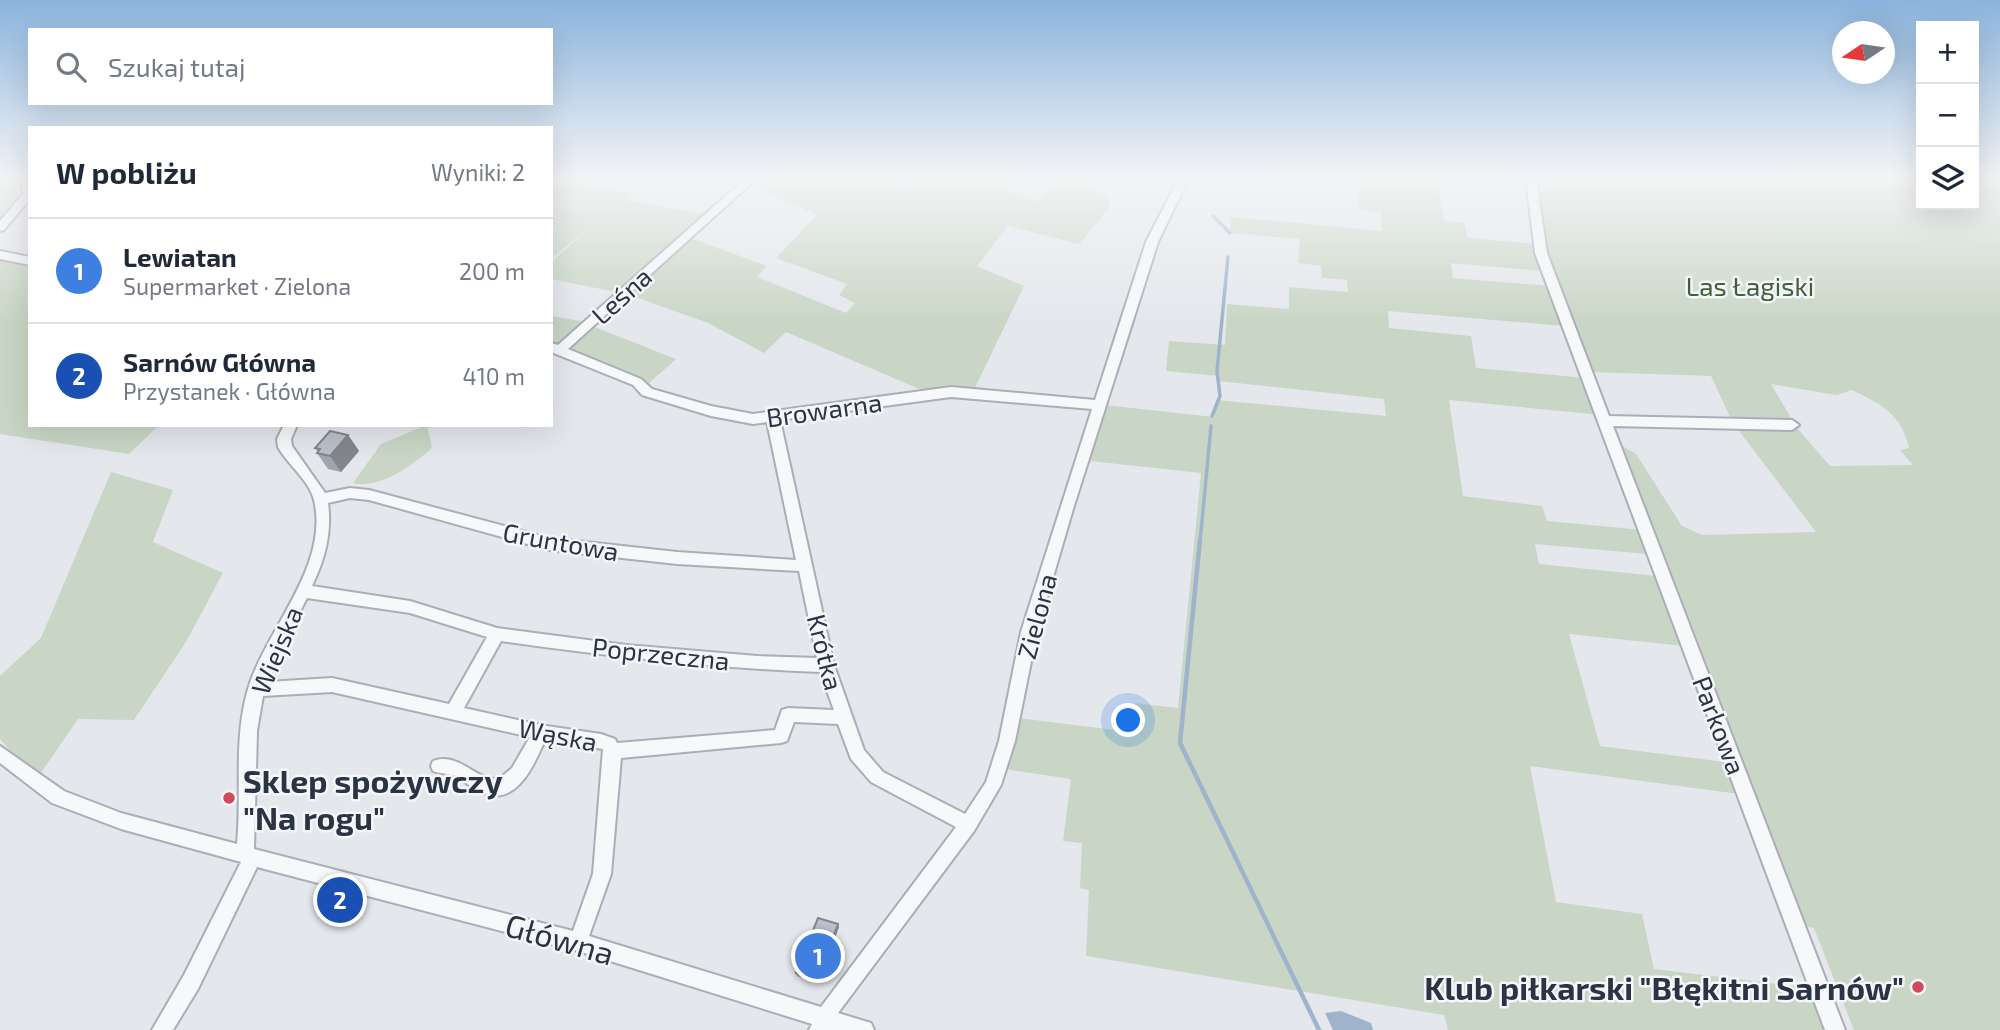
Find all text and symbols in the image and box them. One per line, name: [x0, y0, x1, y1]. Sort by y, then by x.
north arrow: [1832, 21, 1895, 84]
map controls: [1916, 21, 1979, 210]
button: +: [1916, 21, 1979, 84]
search box: [28, 28, 553, 105]
icon: search: [52, 48, 90, 86]
text: Szukaj tutaj: [108, 51, 245, 82]
button: −: [1916, 84, 1979, 147]
button: layers: [1916, 147, 1979, 210]
text: W pobliżu: [56, 154, 197, 190]
text: Wyniki: 2: [431, 158, 525, 186]
text: Lewiatan: [123, 241, 237, 272]
text: 1: [74, 257, 84, 285]
text: 200 m: [459, 257, 525, 285]
street label: Leśna: [585, 260, 657, 330]
park label: Las Łagiski: [1686, 270, 1814, 301]
text: Supermarket · Zielona: [123, 272, 351, 300]
text: Sarnów Główna: [123, 346, 316, 377]
text: 2: [72, 362, 86, 390]
text: 410 m: [463, 362, 525, 390]
text: Przystanek · Główna: [123, 377, 336, 405]
street label: Browarna: [764, 386, 884, 432]
street label: Gruntowa: [501, 516, 621, 566]
street label: Zielona: [1010, 570, 1062, 662]
street label: Wiejska: [244, 601, 308, 699]
street label: Krótka: [802, 611, 850, 693]
street label: Poprzeczna: [591, 630, 731, 676]
street label: Parkowa: [1687, 671, 1753, 779]
your location: [1111, 703, 1145, 737]
street label: Wąska: [516, 711, 600, 757]
place label: Sklep spożywczy "Na rogu": [243, 761, 503, 836]
marker: Sklep spożywczy "Na rogu": [221, 790, 237, 806]
pin: 2: [317, 874, 363, 926]
street label: Główna: [501, 904, 619, 972]
pin: 1: [795, 930, 841, 982]
place label: Klub piłkarski "Błękitni Sarnów": [1424, 968, 1904, 1006]
marker: Klub piłkarski "Błękitni Sarnów": [1910, 979, 1926, 995]

